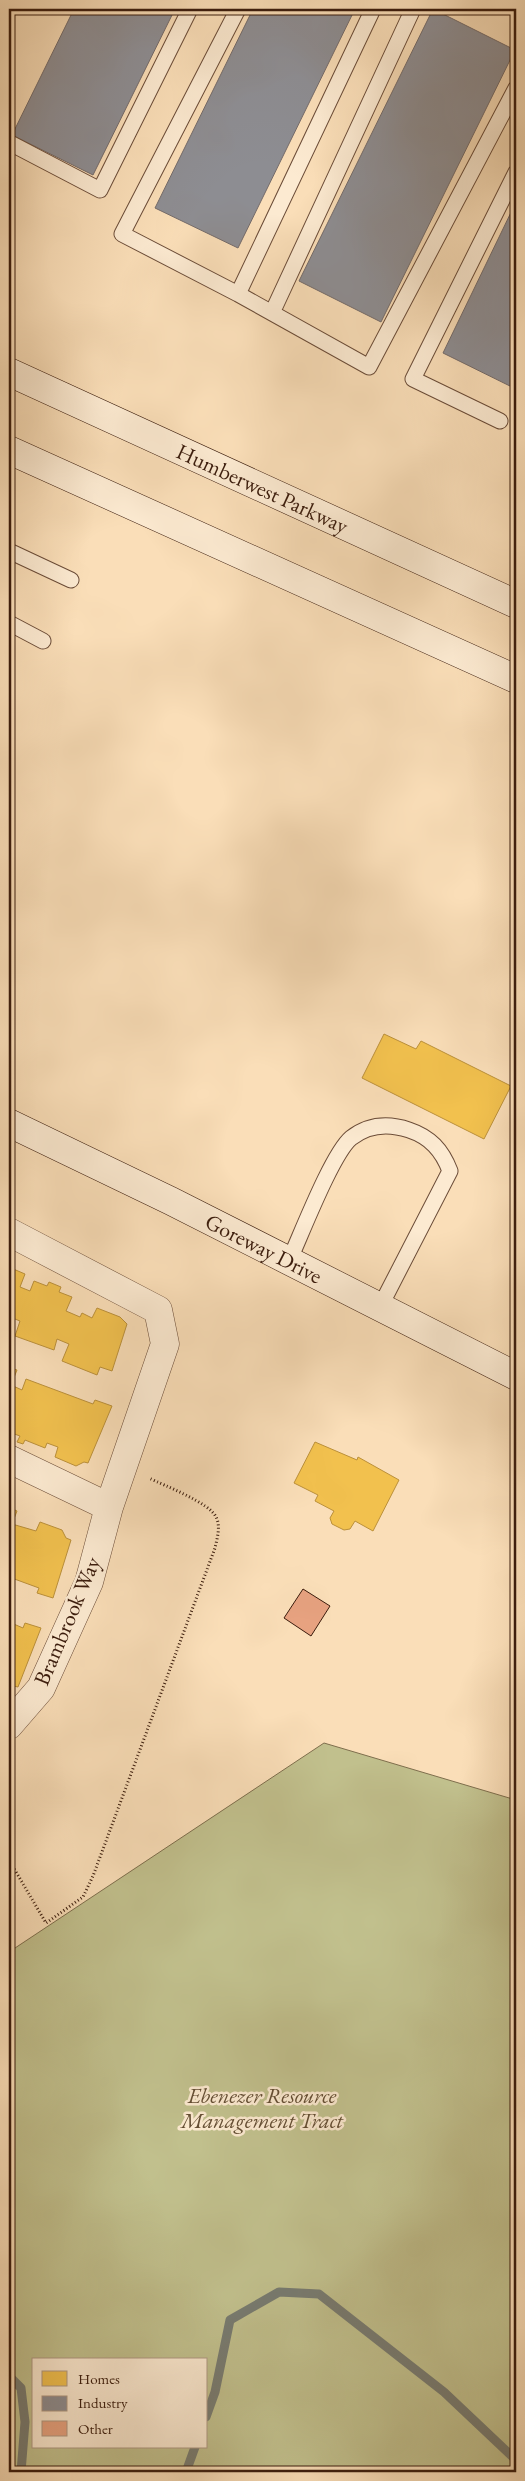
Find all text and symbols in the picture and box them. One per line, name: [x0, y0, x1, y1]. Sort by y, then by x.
street label: Humberwest Parkway: [172, 436, 354, 540]
street label: Goreway Drive: [201, 1206, 328, 1290]
street label: Brambrook Way: [27, 1552, 107, 1690]
park label: Ebenezer Resource Management Tract: [179, 2081, 345, 2135]
legend: [32, 2358, 208, 2448]
text: Homes: [78, 2369, 120, 2388]
text: Industry: [78, 2393, 128, 2412]
text: Other: [78, 2419, 113, 2438]

